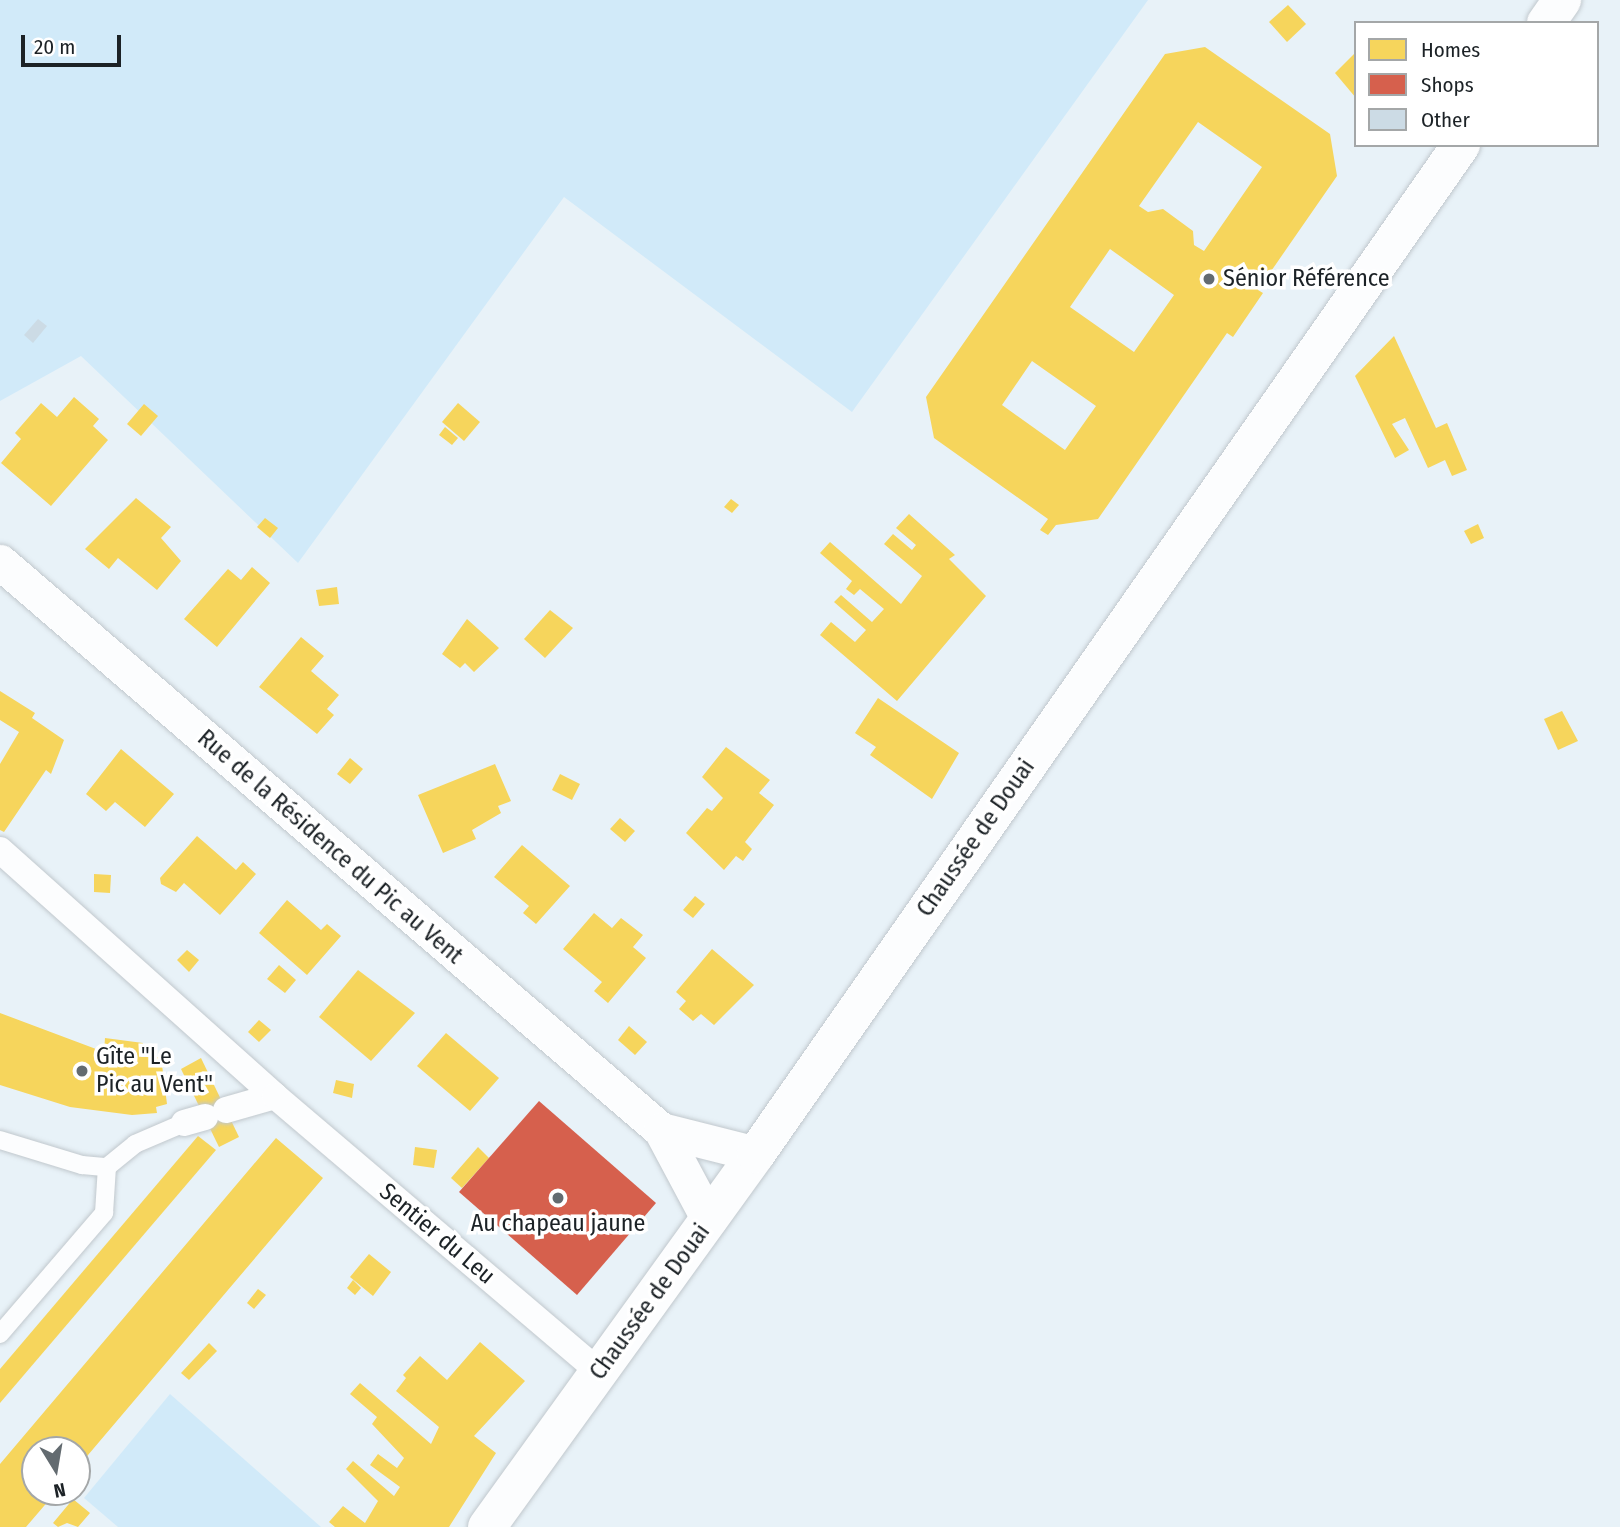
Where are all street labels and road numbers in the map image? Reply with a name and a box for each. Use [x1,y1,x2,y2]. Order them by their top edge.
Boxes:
street label: Rue de la Résidence du Pic au Vent [191,724,469,970]
street label: Chaussée de Douai [911,754,1041,922]
street label: Sentier du Leu [373,1177,501,1291]
street label: Chaussée de Douai [584,1218,716,1386]

